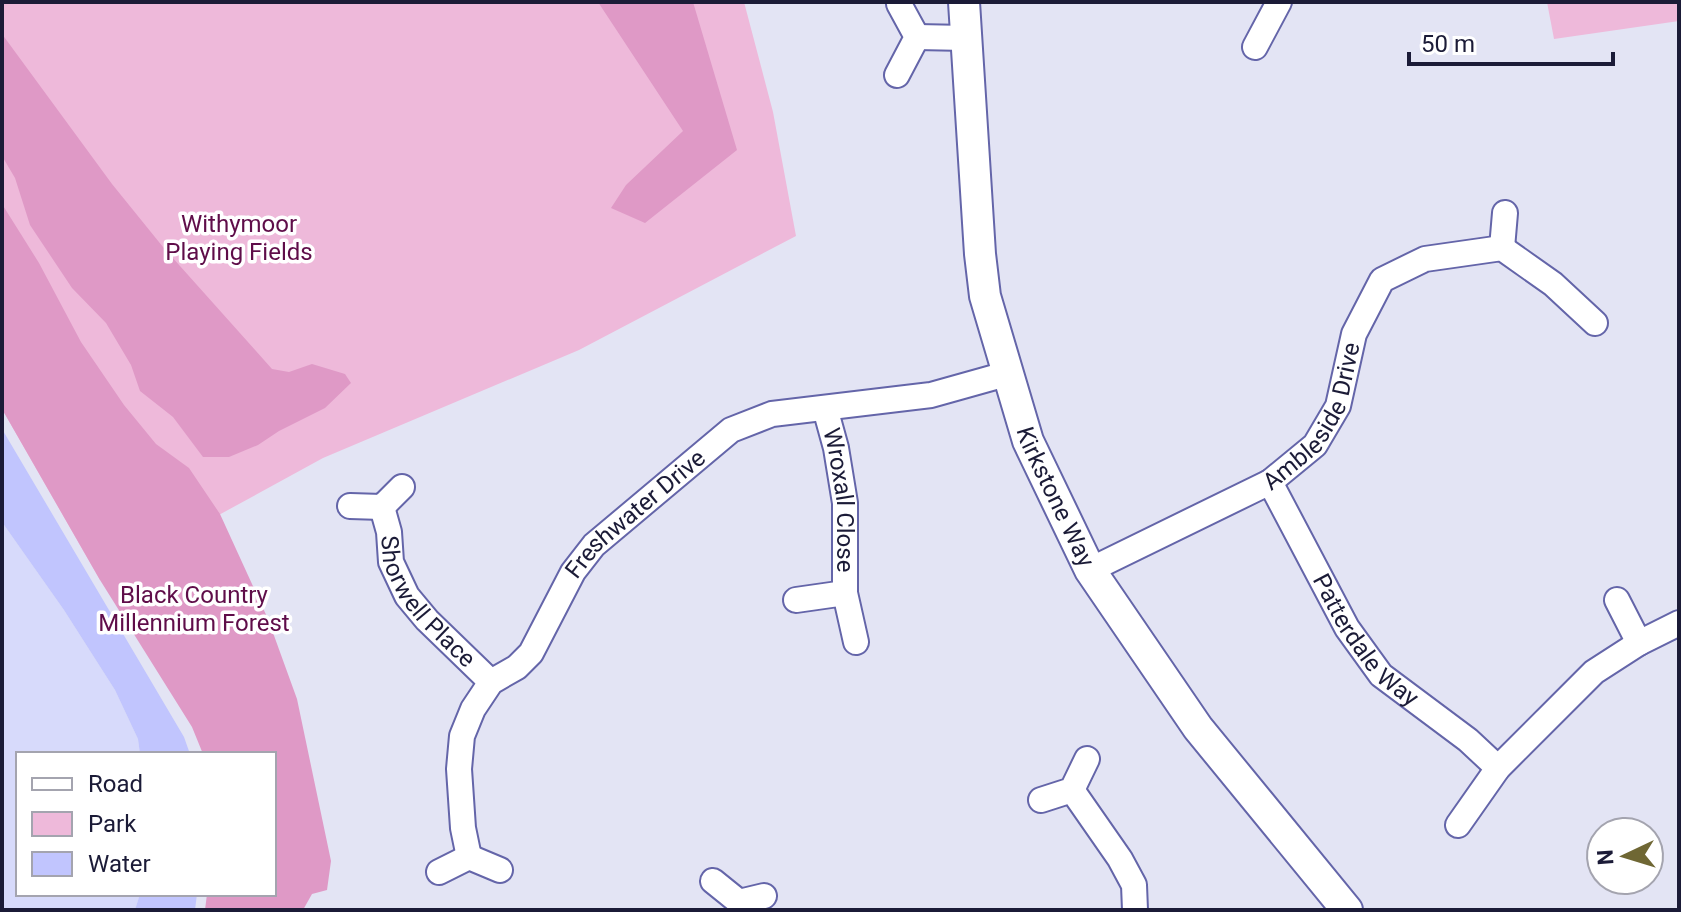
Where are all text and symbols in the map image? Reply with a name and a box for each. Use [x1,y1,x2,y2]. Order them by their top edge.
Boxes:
scale bar [1409,16,1613,66]
text: 50 m [1421,30,1475,58]
park label: Withymoor Playing Fields [165,210,313,266]
street label: Ambleside Drive [1257,340,1366,496]
street label: Kirkstone Way [1011,424,1101,572]
street label: Wroxall Close [817,425,859,572]
street label: Freshwater Drive [559,444,711,584]
street label: Shorwell Place [375,534,481,673]
street label: Patterdale Way [1307,569,1425,713]
park label: Black Country Millennium Forest [98,581,290,637]
legend [16,752,276,896]
text: Road [88,770,143,798]
text: Park [88,810,137,838]
north arrow [1585,816,1665,896]
text: N [1593,849,1619,866]
text: Water [88,850,151,878]

